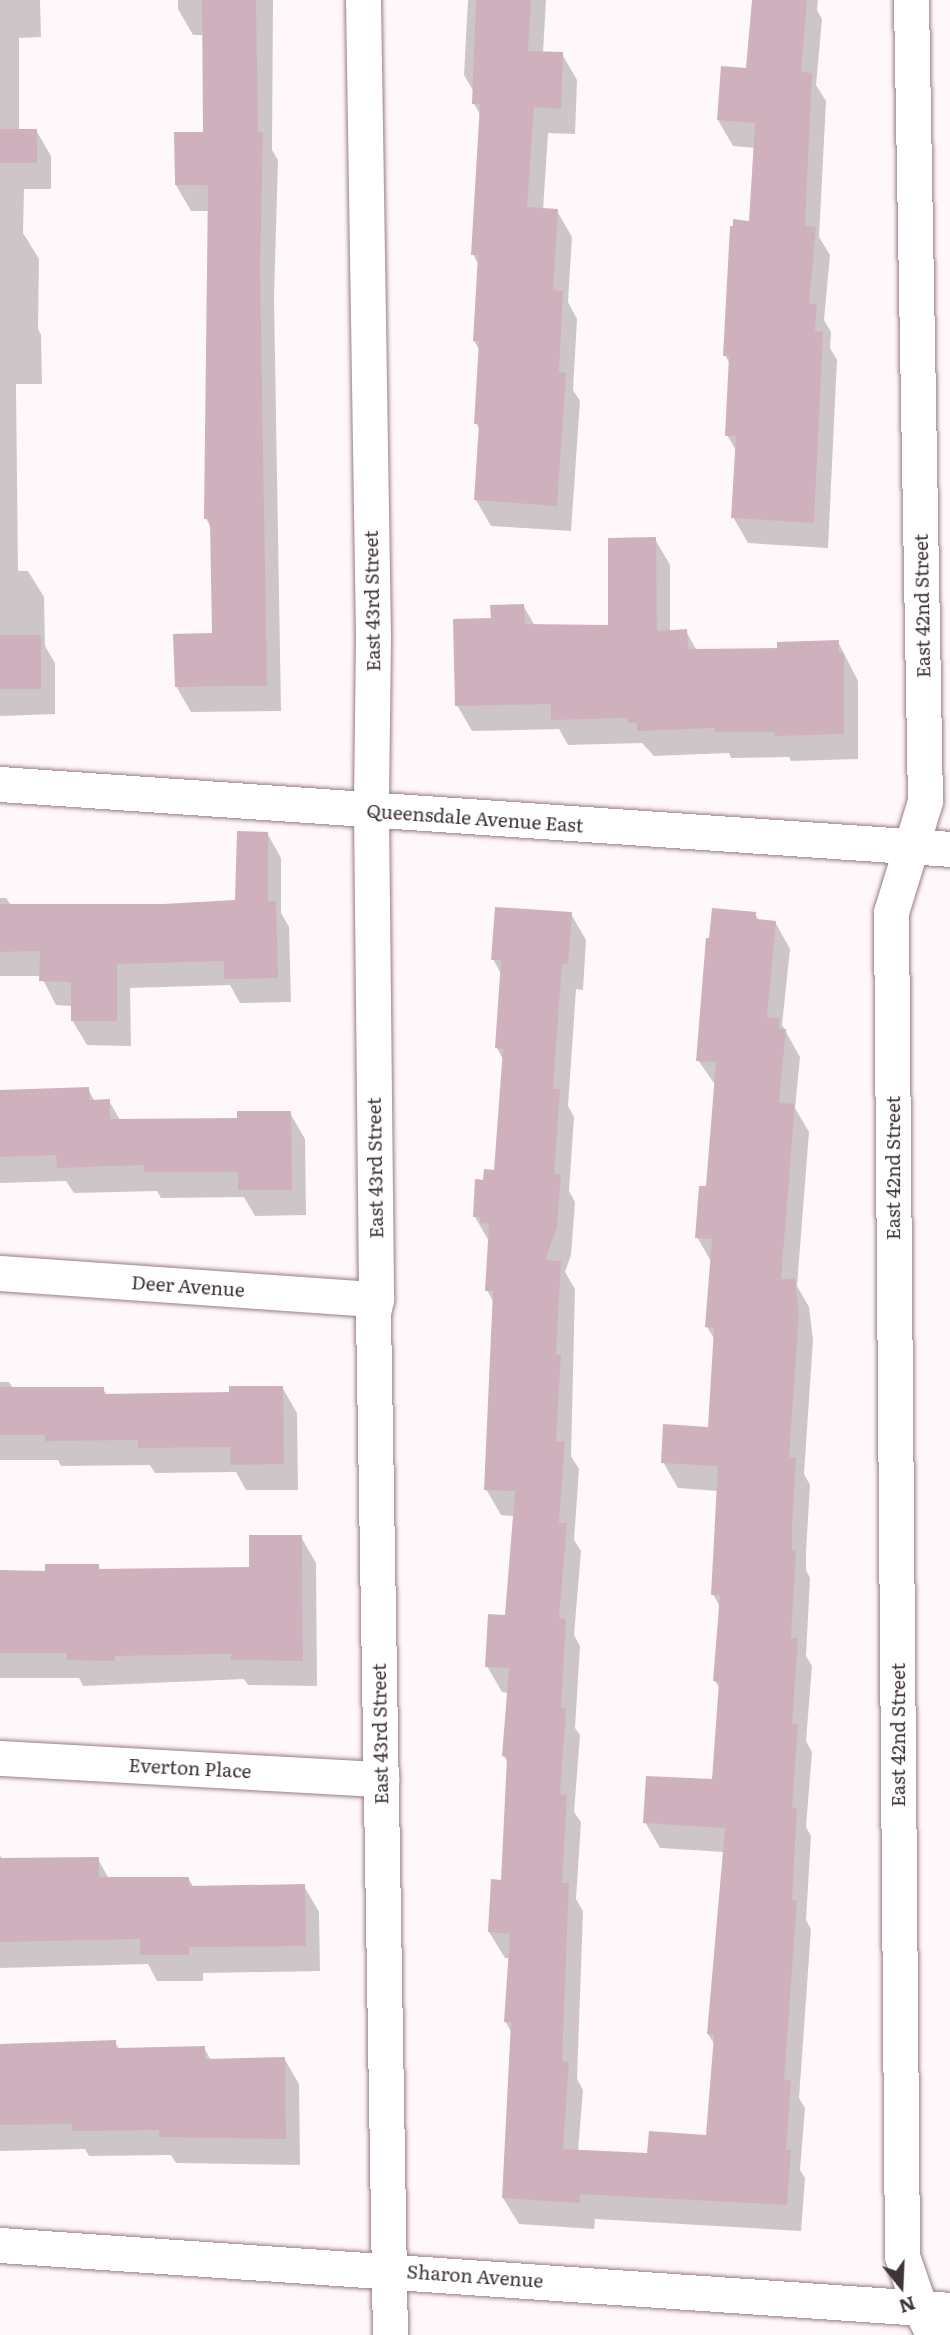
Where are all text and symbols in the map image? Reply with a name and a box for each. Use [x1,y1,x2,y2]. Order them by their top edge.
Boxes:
street label: East 43rd Street [359,530,385,672]
street label: East 42nd Street [909,534,935,678]
street label: Queensdale Avenue East [366,799,584,837]
street label: East 42nd Street [882,1096,904,1240]
street label: East 43rd Street [362,1097,388,1239]
street label: Deer Avenue [131,1271,245,1301]
street label: East 43rd Street [367,1663,393,1805]
street label: East 42nd Street [887,1663,909,1807]
street label: Everton Place [128,1753,252,1783]
north arrow [866,2251,936,2321]
street label: Sharon Avenue [406,2260,544,2292]
text: N [896,2290,919,2322]

